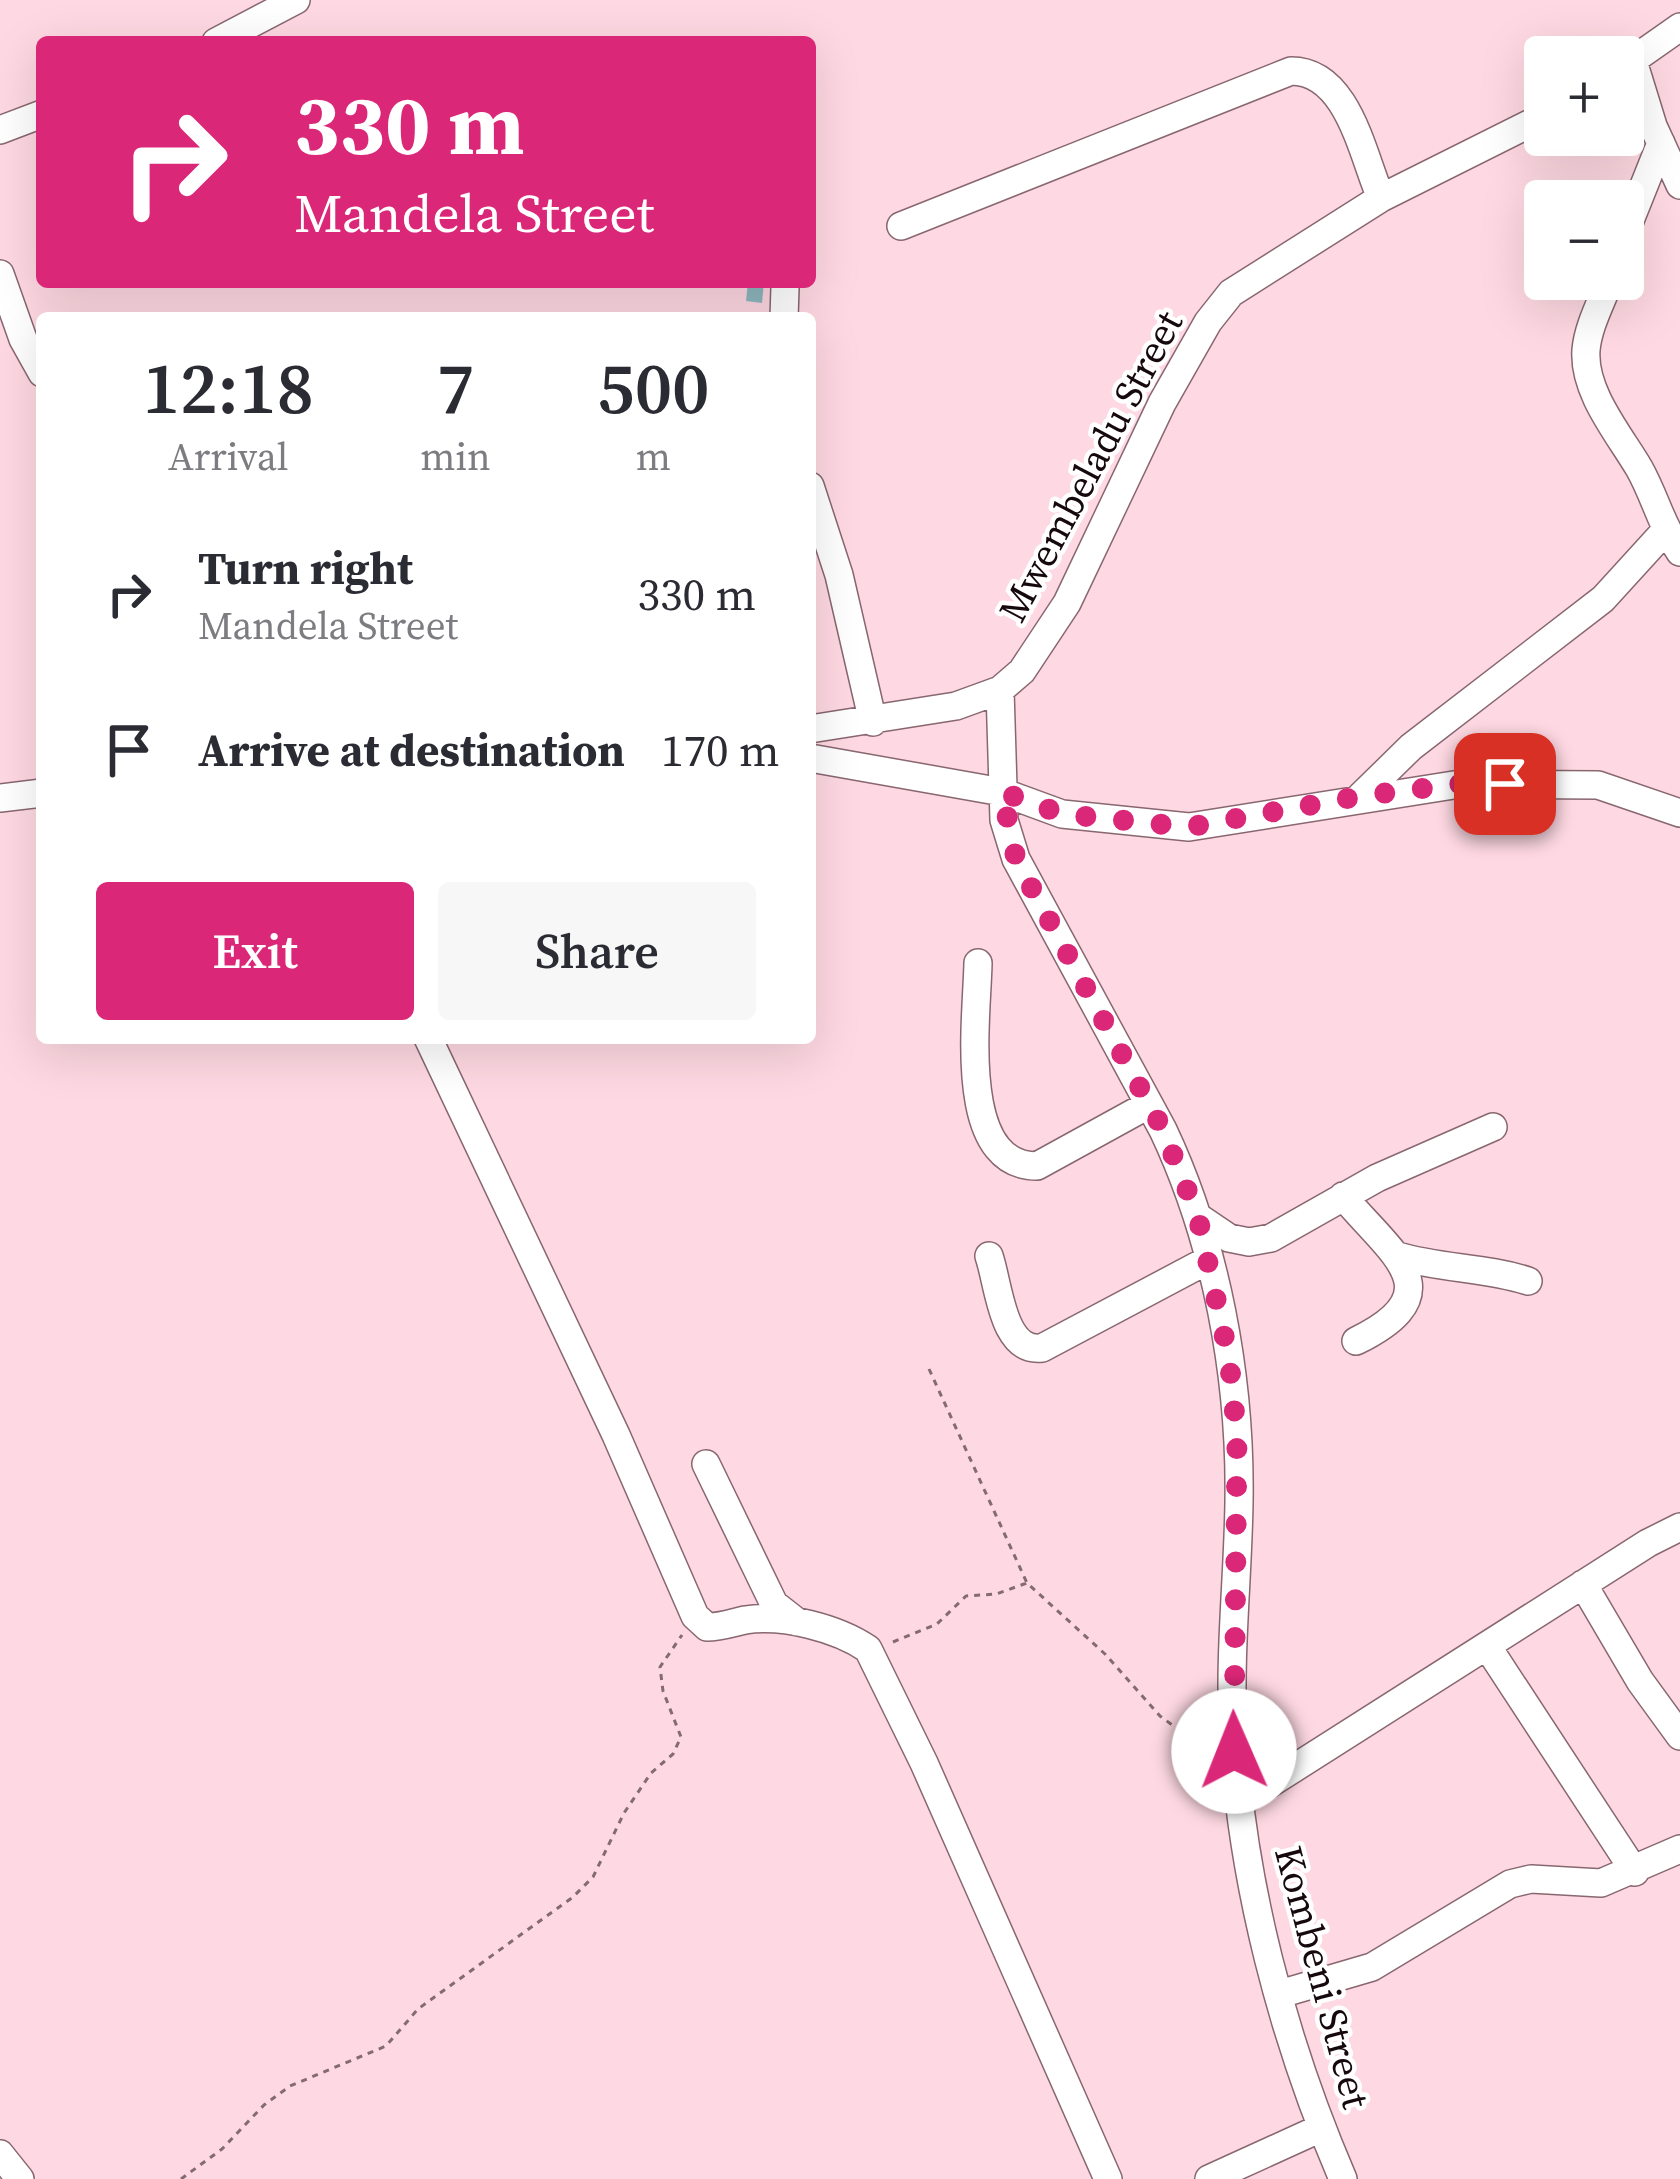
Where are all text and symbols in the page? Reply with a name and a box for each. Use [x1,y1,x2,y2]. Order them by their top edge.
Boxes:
map controls [1524,36,1644,300]
button: + [1524,36,1644,156]
text: 330 m [294,67,525,182]
icon: right [96,84,252,240]
text: Mandela Street [294,176,654,250]
button: − [1524,180,1644,300]
street label: Mwembeladu Street [986,301,1195,631]
text: 12:18 [142,338,314,437]
text: 7 [437,338,474,437]
text: 500 [597,338,710,437]
text: Arrival [168,430,288,483]
text: min [420,430,491,483]
text: m [636,430,671,483]
text: Turn right [198,537,413,599]
icon: right [96,561,162,627]
text: 330 m [637,563,756,625]
text: Mandela Street [198,599,458,652]
icon: arrive [96,717,162,783]
text: Arrive at destination [198,719,625,781]
text: 170 m [661,719,780,781]
pin [1454,733,1556,835]
icon: arrive [1472,751,1538,817]
button: Exit [96,882,414,1020]
button: Share [438,882,756,1020]
position arrow [1171,1688,1297,1814]
street label: Kombeni Street [1262,1840,1383,2114]

